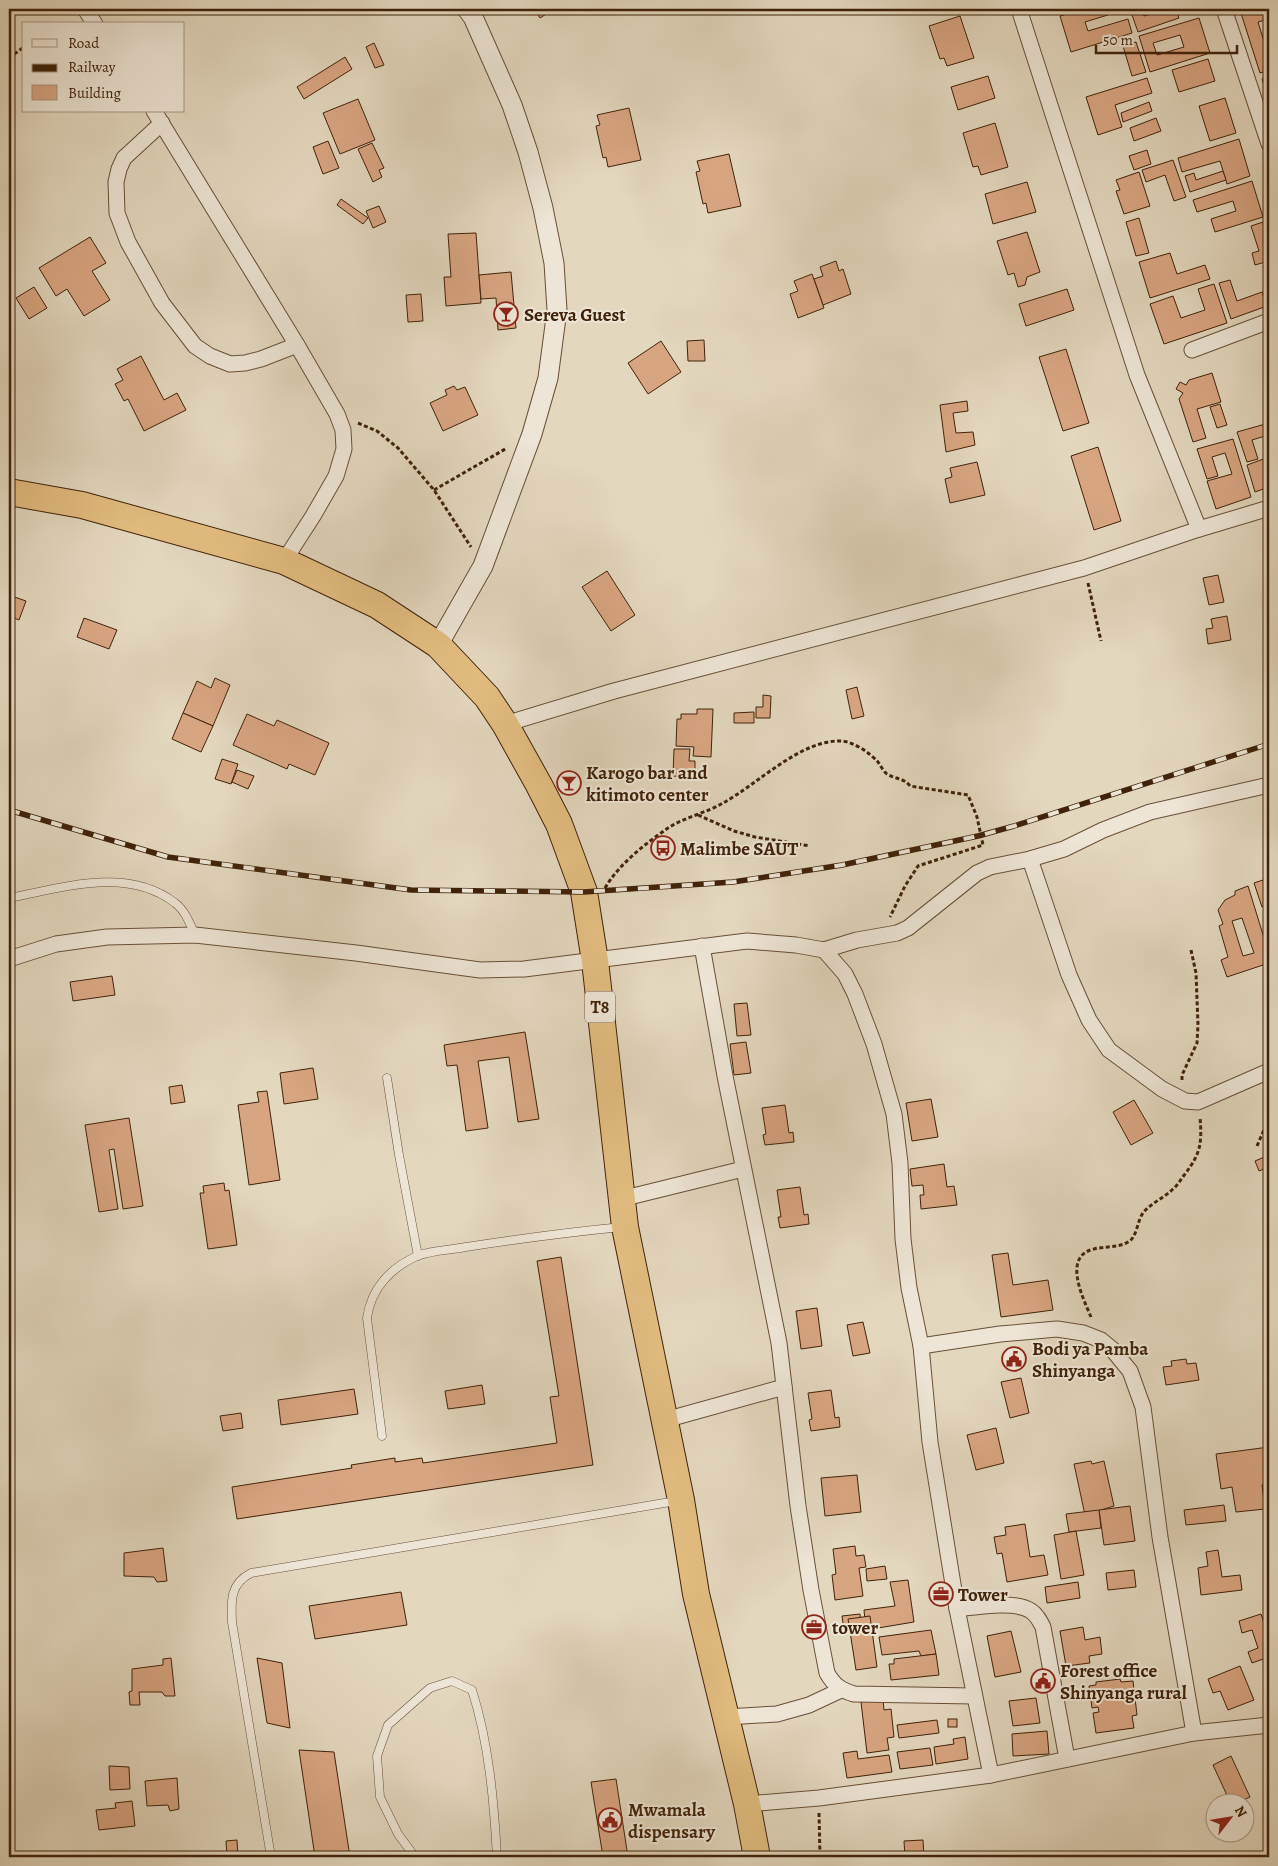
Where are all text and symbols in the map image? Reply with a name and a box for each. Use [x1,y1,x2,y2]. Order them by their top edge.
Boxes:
legend [22,22,185,112]
scale bar [1096,22,1237,54]
text: 50 m [1103,30,1133,50]
text: Road [68,33,100,53]
text: Railway [68,57,116,77]
text: Building [68,83,121,103]
bar icon: Sereva Guest [493,301,519,327]
place label: Sereva Guest [524,302,626,328]
place label: Karogo bar and kitimoto center [586,760,709,808]
bar icon: Karogo bar and kitimoto center [556,770,582,796]
bus stop icon: Malimbe SAUT [650,835,676,861]
place label: Malimbe SAUT [680,836,799,862]
road number: T8 [585,992,615,1022]
place label: Bodi ya Pamba Shinyanga [1032,1336,1149,1384]
public building icon: Bodi ya Pamba Shinyanga [1001,1346,1027,1372]
office icon: Tower [928,1581,954,1607]
place label: Tower [958,1582,1008,1608]
office icon: tower [801,1614,827,1640]
place label: tower [832,1615,878,1641]
place label: Forest office Shinyanga rural [1060,1658,1187,1706]
public building icon: Forest office Shinyanga rural [1030,1668,1056,1694]
north arrow [1206,1794,1256,1844]
place label: Mwamala dispensary [628,1797,716,1845]
text: N [1230,1802,1251,1821]
public building icon: Mwamala dispensary [597,1807,623,1833]

